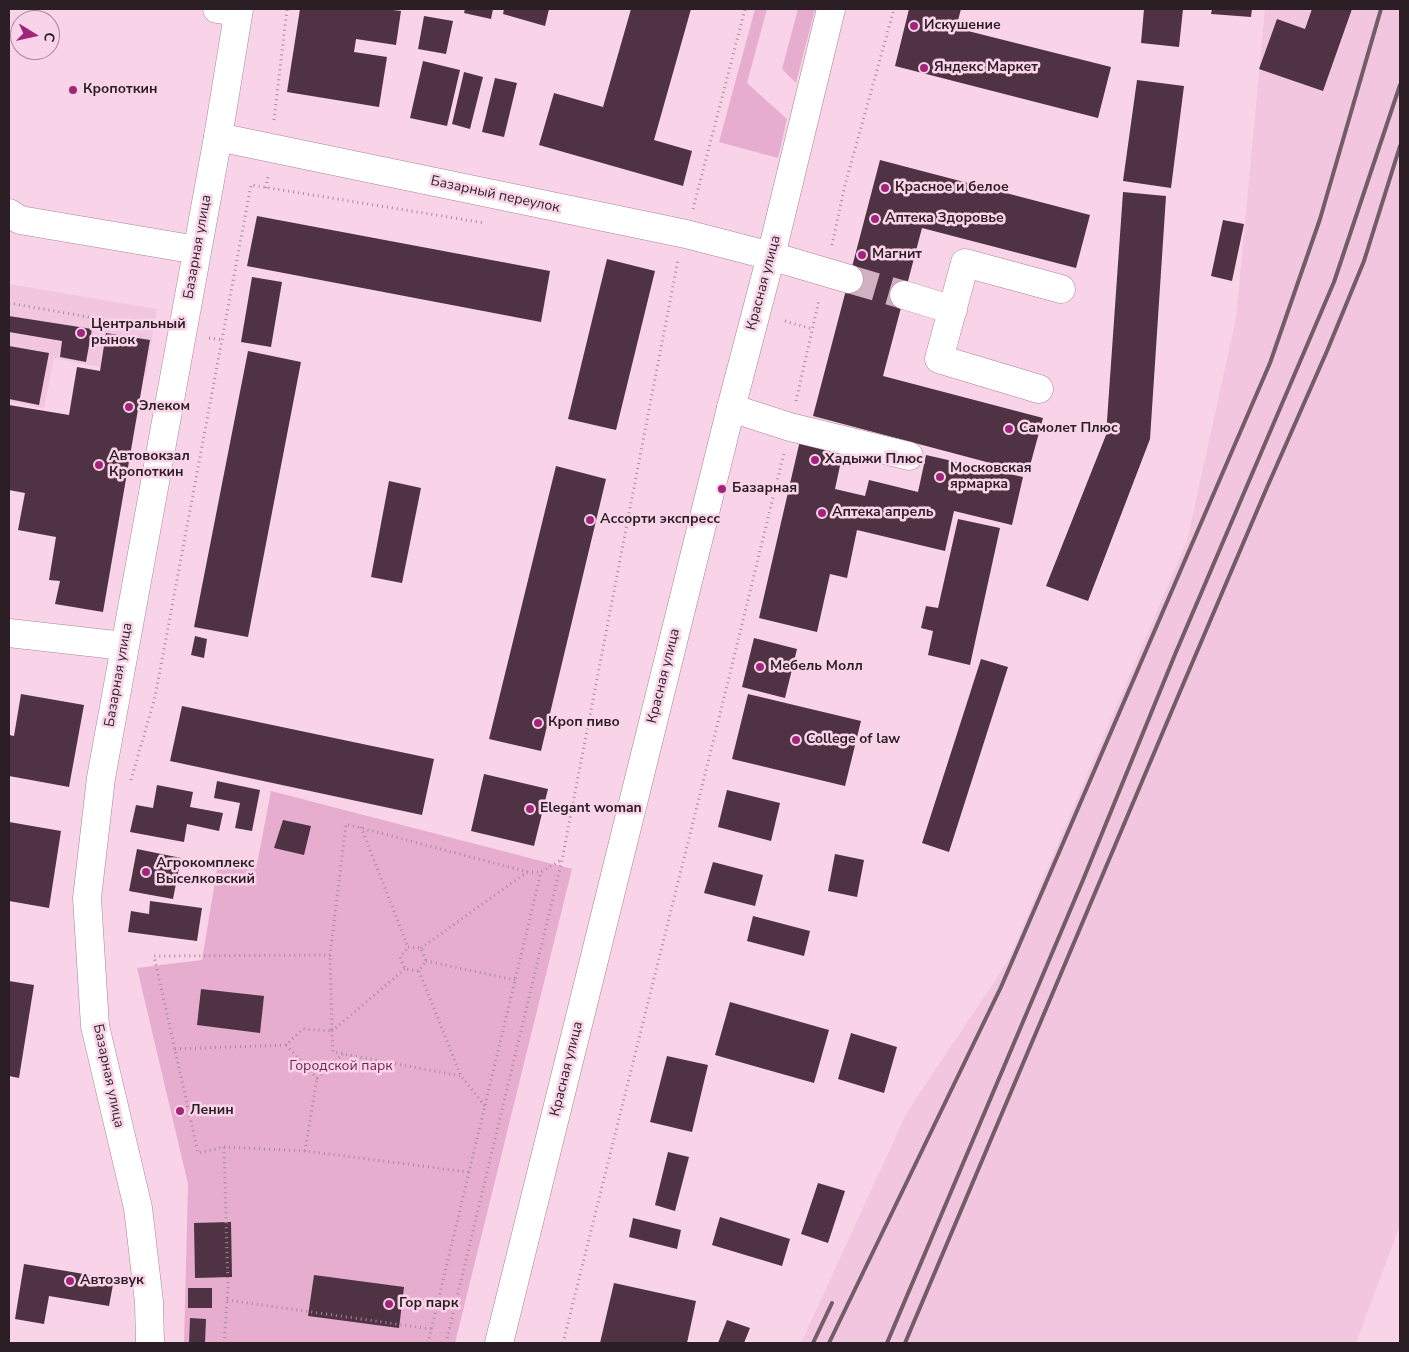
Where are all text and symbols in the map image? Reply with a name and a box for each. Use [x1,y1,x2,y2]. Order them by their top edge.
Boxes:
north arrow [10,10,60,60]
place label: Искушение [924,18,1001,34]
marker: Искушение [908,20,920,32]
text: С [39,31,59,43]
place label: Яндекс Маркет [934,60,1038,76]
marker: Яндекс Маркет [918,62,930,74]
place label: Кропоткин [83,82,157,98]
marker: Кропоткин [67,84,79,96]
street label: Базарный переулок [429,173,561,217]
place label: Красное и белое [895,180,1009,196]
marker: Красное и белое [879,182,891,194]
street label: Базарная улица [181,194,215,300]
place label: Аптека Здоровье [885,211,1004,227]
marker: Аптека Здоровье [869,213,881,225]
street label: Красная улица [743,234,785,332]
place label: Магнит [872,247,922,263]
marker: Магнит [856,249,868,261]
place label: Центральный рынок [91,317,186,350]
marker: Центральный рынок [75,327,87,339]
place label: Элеком [139,399,190,415]
marker: Элеком [123,401,135,413]
place label: Самолет Плюс [1019,421,1118,437]
marker: Самолет Плюс [1003,423,1015,435]
place label: Автовокзал Кропоткин [109,449,190,482]
place label: Хадыжи Плюс [825,452,923,468]
marker: Хадыжи Плюс [809,454,821,466]
marker: Автовокзал Кропоткин [93,459,105,471]
place label: Московская ярмарка [950,461,1032,494]
marker: Московская ярмарка [934,471,946,483]
place label: Базарная [732,481,797,497]
marker: Базарная [716,483,728,495]
place label: Аптека апрель [832,505,933,521]
marker: Аптека апрель [816,507,828,519]
place label: Ассорти экспресс [600,512,720,528]
marker: Ассорти экспресс [584,514,596,526]
street label: Базарная улица [102,622,136,728]
street label: Красная улица [644,627,684,725]
place label: Мебель Молл [770,659,863,675]
marker: Мебель Молл [754,661,766,673]
place label: Кроп пиво [548,715,620,731]
marker: Кроп пиво [532,717,544,729]
place label: College of law [806,732,900,748]
marker: College of law [790,734,802,746]
place label: Elegant woman [540,801,642,817]
marker: Elegant woman [524,803,536,815]
place label: Агрокомплекс Выселковский [156,856,255,889]
marker: Агрокомплекс Выселковский [140,866,152,878]
street label: Красная улица [547,1020,587,1118]
street label: Базарная улица [89,1023,127,1129]
park label: Городской парк [289,1059,393,1075]
place label: Ленин [190,1103,234,1119]
marker: Ленин [174,1105,186,1117]
place label: Автозвук [80,1273,144,1289]
marker: Автозвук [64,1275,76,1287]
place label: Гор парк [399,1296,459,1312]
marker: Гор парк [383,1298,395,1310]

